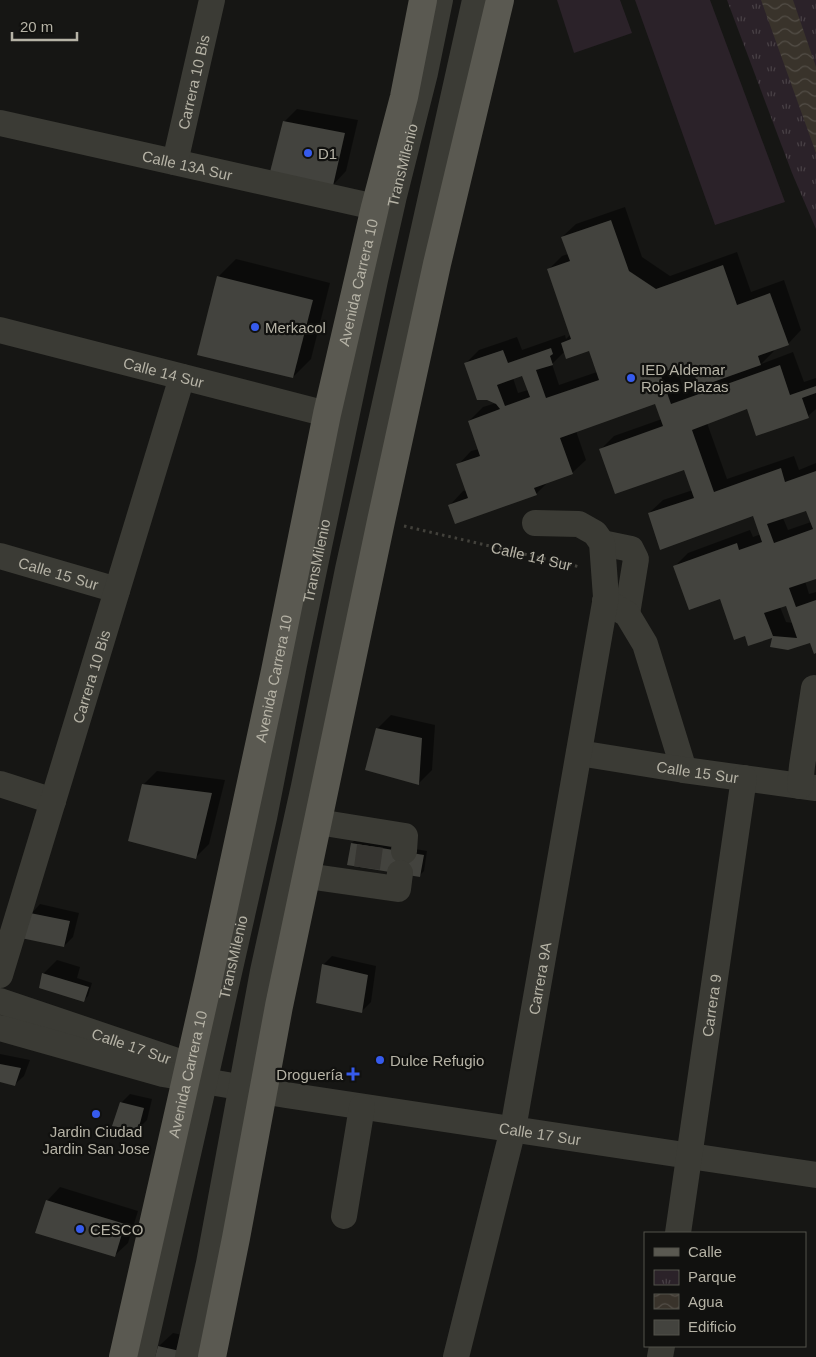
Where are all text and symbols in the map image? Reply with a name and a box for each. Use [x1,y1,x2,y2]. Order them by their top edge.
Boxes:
scale bar [12,10,78,42]
text: 20 m [20,18,53,35]
street label: Carrera 10 Bis [174,33,212,131]
street label: TransMilenio [383,122,420,208]
place label: D1 [318,145,337,162]
street label: Calle 13A Sur [141,147,234,183]
marker: D1 [302,147,314,159]
street label: Avenida Carrera 10 [335,217,380,348]
place label: Merkacol [265,319,326,336]
marker: Merkacol [249,321,261,333]
street label: Calle 14 Sur [122,354,206,391]
place label: IED Aldemar Rojas Plazas [641,361,729,395]
marker: IED Aldemar Rojas Plazas [625,372,637,384]
street label: TransMilenio [299,517,333,604]
street label: Calle 14 Sur [489,538,574,573]
street label: Calle 15 Sur [17,553,101,593]
street label: Avenida Carrera 10 [251,613,295,744]
street label: Carrera 10 Bis [69,628,113,725]
street label: Calle 15 Sur [655,757,740,786]
street label: TransMilenio [215,914,250,1001]
street label: Carrera 9A [525,941,554,1016]
street label: Carrera 9 [698,973,724,1038]
street label: Avenida Carrera 10 [164,1009,210,1139]
street label: Calle 17 Sur [90,1024,174,1067]
place label: Dulce Refugio [390,1052,484,1069]
marker: Dulce Refugio [374,1054,386,1066]
place label: Droguería [276,1066,344,1083]
marker: Droguería [347,1068,359,1080]
marker: Jardin Ciudad Jardin San Jose [90,1108,102,1120]
street label: Calle 17 Sur [498,1119,582,1148]
place label: Jardin Ciudad Jardin San Jose [42,1123,150,1157]
place label: CESCO [90,1221,143,1238]
marker: CESCO [74,1223,86,1235]
legend [644,1232,806,1347]
text: Calle [688,1243,722,1260]
text: Parque [688,1268,736,1285]
text: Agua [688,1293,724,1310]
text: Edificio [688,1318,736,1335]

